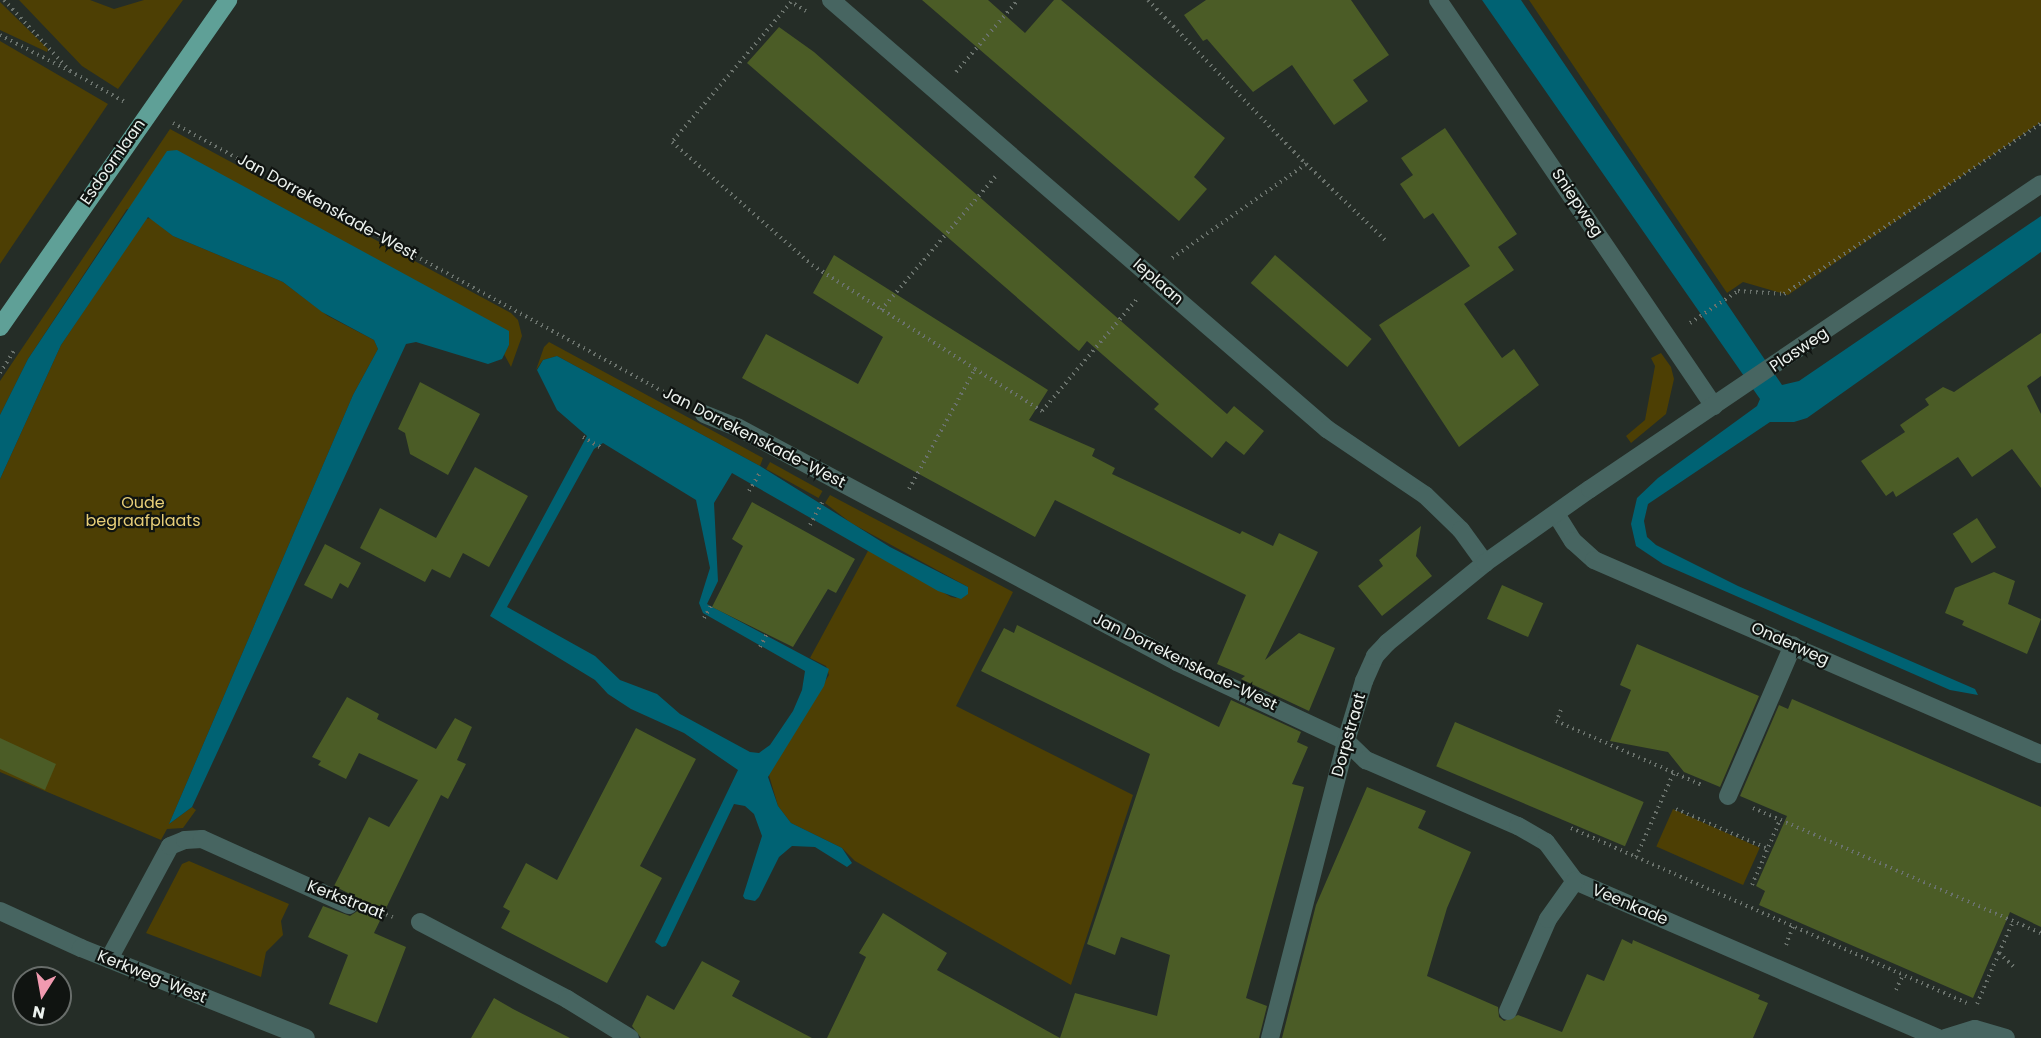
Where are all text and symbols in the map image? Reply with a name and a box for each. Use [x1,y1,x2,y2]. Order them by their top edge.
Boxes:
street label: Esdoornlaan [76,116,150,208]
street label: Jan Dorrekenskade-West [234,150,420,264]
street label: Sniepweg [1547,165,1607,241]
street label: Ieplaan [1129,255,1187,309]
street label: Plasweg [1766,324,1832,376]
street label: Jan Dorrekenskade-West [660,384,848,492]
park label: Oude begraafplaats [86,493,200,531]
street label: Jan Dorrekenskade-West [1090,609,1280,715]
street label: Onderweg [1748,618,1832,670]
street label: Dorpstraat [1328,691,1370,779]
street label: Kerkstraat [305,876,387,924]
street label: Veenkade [1589,880,1671,930]
street label: Kerkweg-West [95,946,209,1008]
north arrow [12,966,72,1026]
text: N [31,1000,47,1025]

